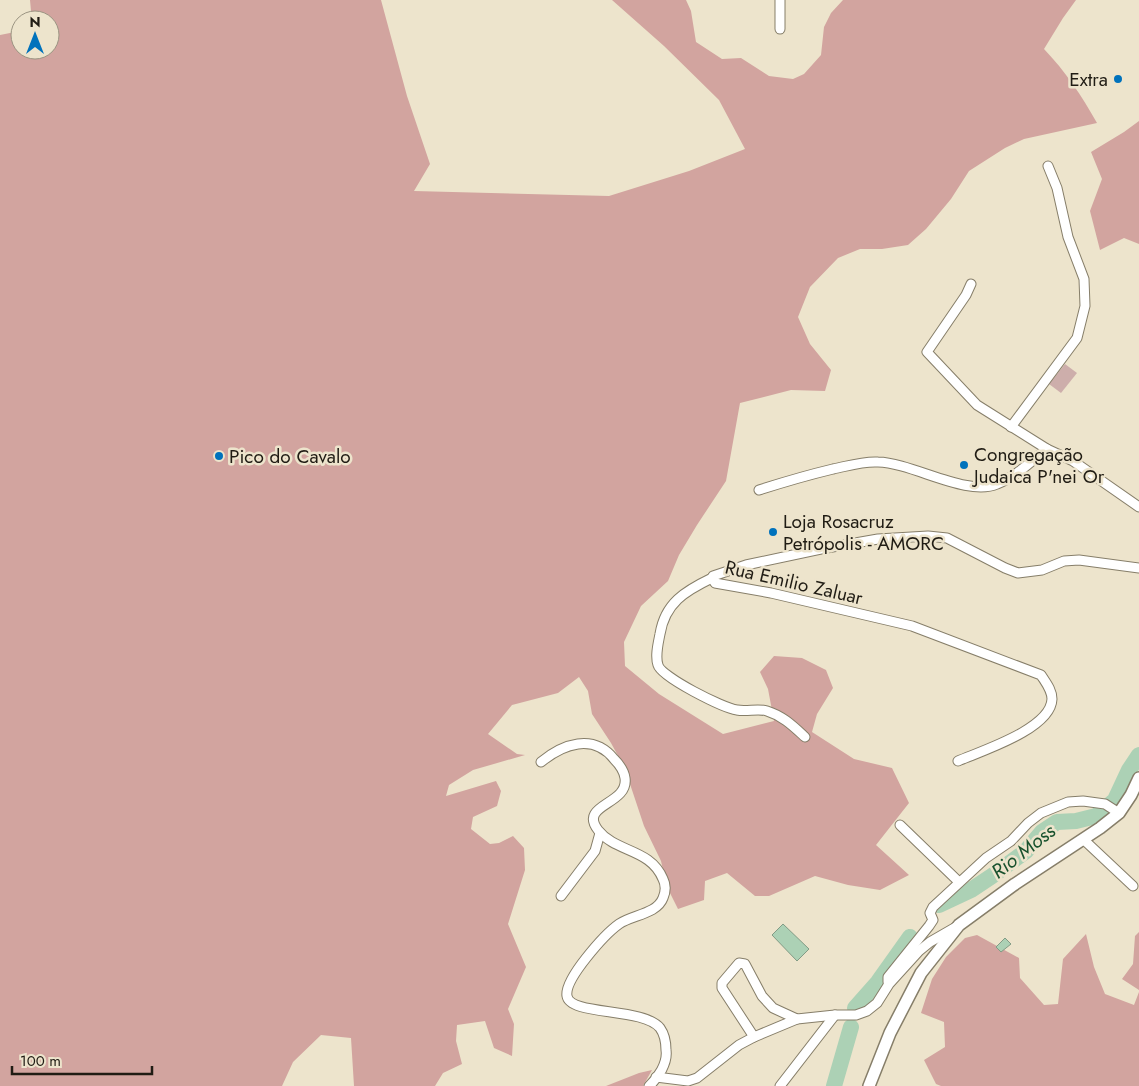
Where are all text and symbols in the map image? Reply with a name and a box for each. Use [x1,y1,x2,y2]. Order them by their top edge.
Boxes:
north arrow [10,10,60,60]
text: N [29,12,41,32]
place label: Extra [1069,66,1108,93]
marker: Extra [1112,73,1124,85]
place label: Congregação Judaica P'nei Or [971,441,1105,490]
place label: Pico do Cavalo [229,443,351,470]
marker: Pico do Cavalo [213,450,225,462]
marker: Congregação Judaica P'nei Or [958,459,970,471]
place label: Loja Rosacruz Petrópolis - AMORC [783,508,944,557]
marker: Loja Rosacruz Petrópolis - AMORC [767,526,779,538]
street label: Rua Emilio Zaluar [722,554,866,612]
water label: Rio Moss [985,817,1062,886]
scale bar [12,1044,152,1076]
text: 100 m [20,1050,61,1072]

